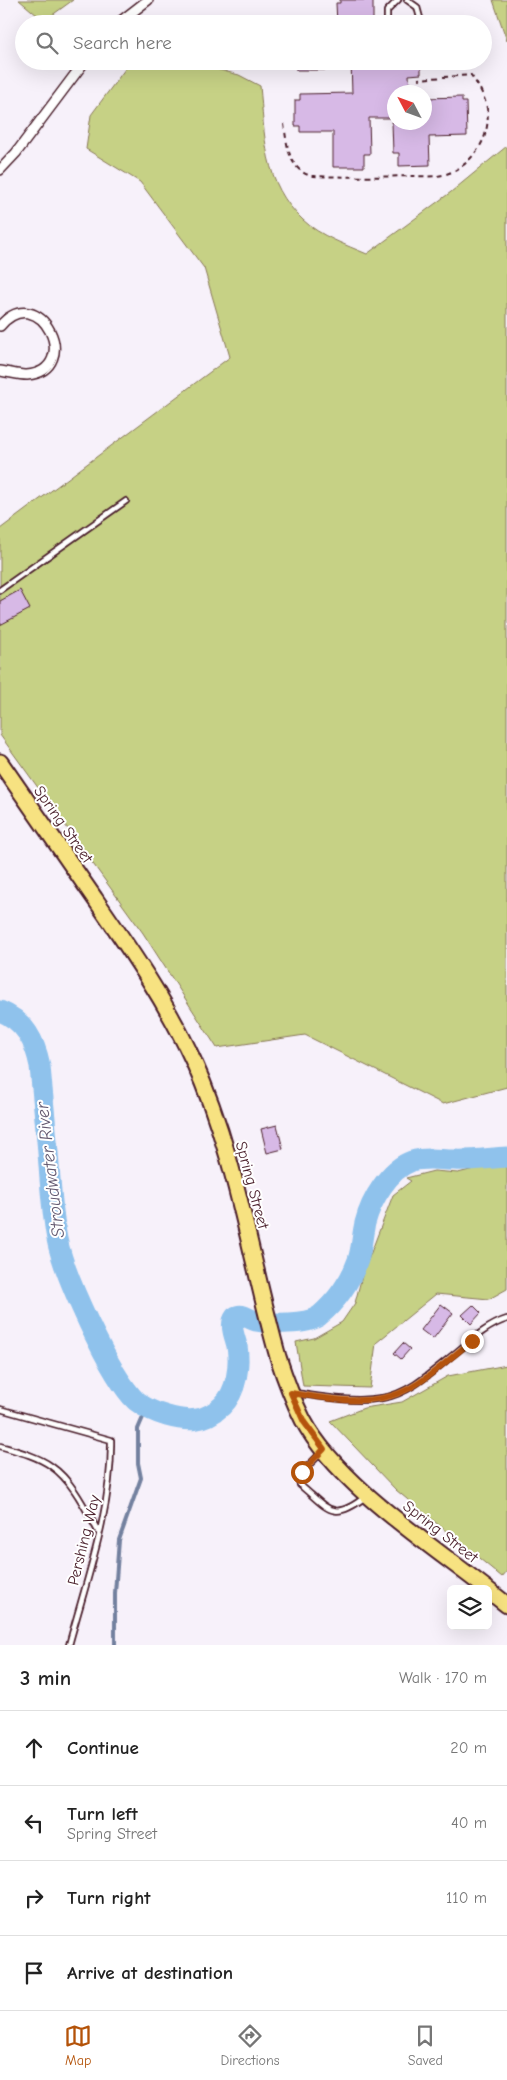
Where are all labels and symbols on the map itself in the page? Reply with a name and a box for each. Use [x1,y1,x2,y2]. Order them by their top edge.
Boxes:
north arrow [387,85,432,130]
street label: Spring Street [30,783,97,867]
water label: Stroudwater River [32,1100,69,1239]
street label: Spring Street [232,1139,272,1231]
route end [461,1330,484,1353]
route start [291,1461,314,1484]
street label: Pershing Way [64,1492,104,1587]
street label: Spring Street [399,1497,482,1567]

